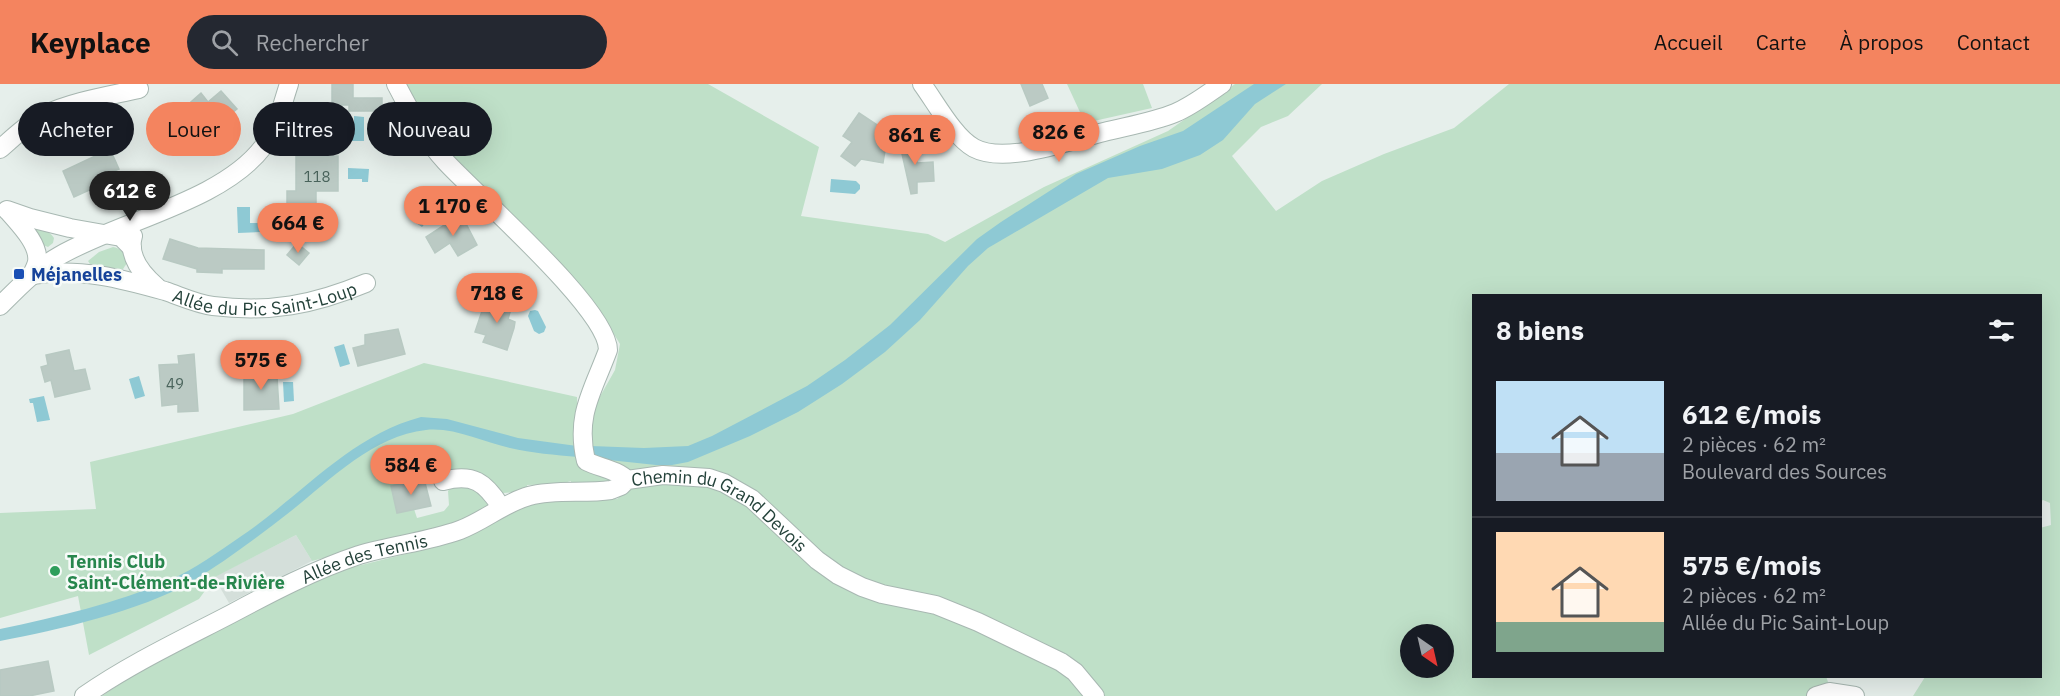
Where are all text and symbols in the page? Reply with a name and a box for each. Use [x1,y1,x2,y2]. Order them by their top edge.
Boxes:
search box [187,15,607,69]
text: Keyplace [30,24,151,61]
icon: search [208,26,241,59]
text: Rechercher [256,28,369,57]
text: Accueil [1654,28,1723,56]
text: Carte [1756,28,1807,56]
text: À propos [1840,28,1924,56]
text: Contact [1957,28,2030,56]
chip: Acheter [18,102,134,156]
chip: Louer [146,102,241,156]
chip: Filtres [253,102,355,156]
chip: Nouveau [367,102,492,156]
pin: 826 € [1017,112,1101,163]
pin: 861 € [873,115,957,166]
text: 826 € [1032,118,1086,145]
text: 861 € [888,121,942,148]
house number: 118 [303,167,331,186]
pin: 612 € [88,171,172,222]
text: 612 € [103,177,157,204]
pin: 1 170 € [398,186,508,237]
text: 1 170 € [418,192,488,219]
pin: 664 € [256,203,340,254]
text: 664 € [271,209,325,236]
place label: Méjanelles [31,263,122,286]
marker: Méjanelles [12,267,26,281]
pin: 718 € [455,273,539,324]
street label: Allée du Pic Saint-Loup [170,276,360,320]
text: 718 € [470,279,524,306]
text: 8 biens [1496,313,1584,347]
icon: filters [1985,314,2018,347]
pin: 575 € [219,340,303,391]
text: 575 € [234,346,288,373]
house number: 49 [166,374,184,393]
text: 612 €/mois [1682,397,1821,431]
icon: home [1544,405,1616,477]
text: 2 pièces · 62 m² [1682,431,1826,458]
pin: 584 € [369,445,453,496]
text: 584 € [384,451,438,478]
text: Boulevard des Sources [1682,458,1887,485]
street label: Chemin du Grand Devois [630,463,813,557]
street label: Allée des Tennis [297,528,430,588]
text: 575 €/mois [1682,548,1821,582]
place label: Tennis Club Saint-Clément-de-Rivière [67,550,285,594]
icon: home [1544,556,1616,628]
marker: Tennis Club Saint-Clément-de-Rivière [48,564,62,578]
text: 2 pièces · 62 m² [1682,582,1826,609]
text: Allée du Pic Saint-Loup [1682,609,1889,636]
north arrow [1400,624,1454,678]
map controls [1400,624,1454,678]

